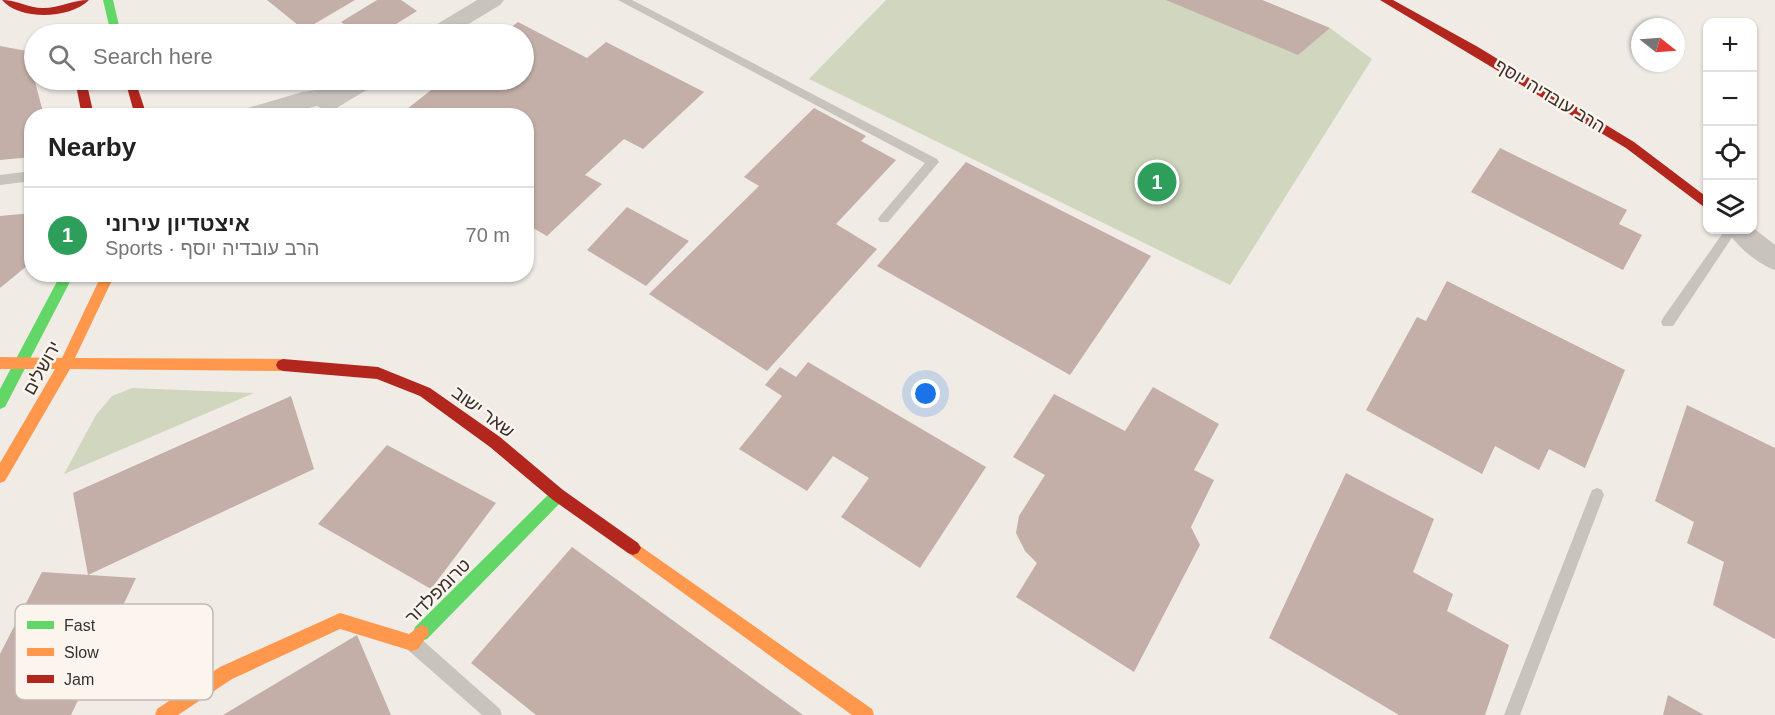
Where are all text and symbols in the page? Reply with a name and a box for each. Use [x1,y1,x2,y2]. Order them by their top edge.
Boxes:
north arrow [1631,18,1685,72]
map controls [1703,18,1757,234]
button: + [1703,18,1757,72]
search box [24,24,534,90]
icon: search [45,41,78,74]
text: Search here [93,44,213,69]
street label: הרב עובדיה יוסף [1491,55,1609,137]
button: − [1703,72,1757,126]
button: locate [1703,126,1757,180]
text: Nearby [48,132,136,162]
pin: 1 [1138,160,1176,204]
button: layers [1703,180,1757,234]
text: איצטדיון עירוני [105,211,250,236]
text: 1 [62,224,73,246]
text: 70 m [466,224,510,246]
text: Sports · הרב עובדיה יוסף [105,237,320,259]
street label: ירושלים [19,338,65,398]
your location [911,379,940,408]
street label: שאר ישוב [448,382,518,442]
street label: טרומפלדור [402,555,474,627]
legend [15,604,213,700]
text: Fast [64,617,96,634]
text: Slow [64,644,99,661]
text: Jam [64,671,94,688]

